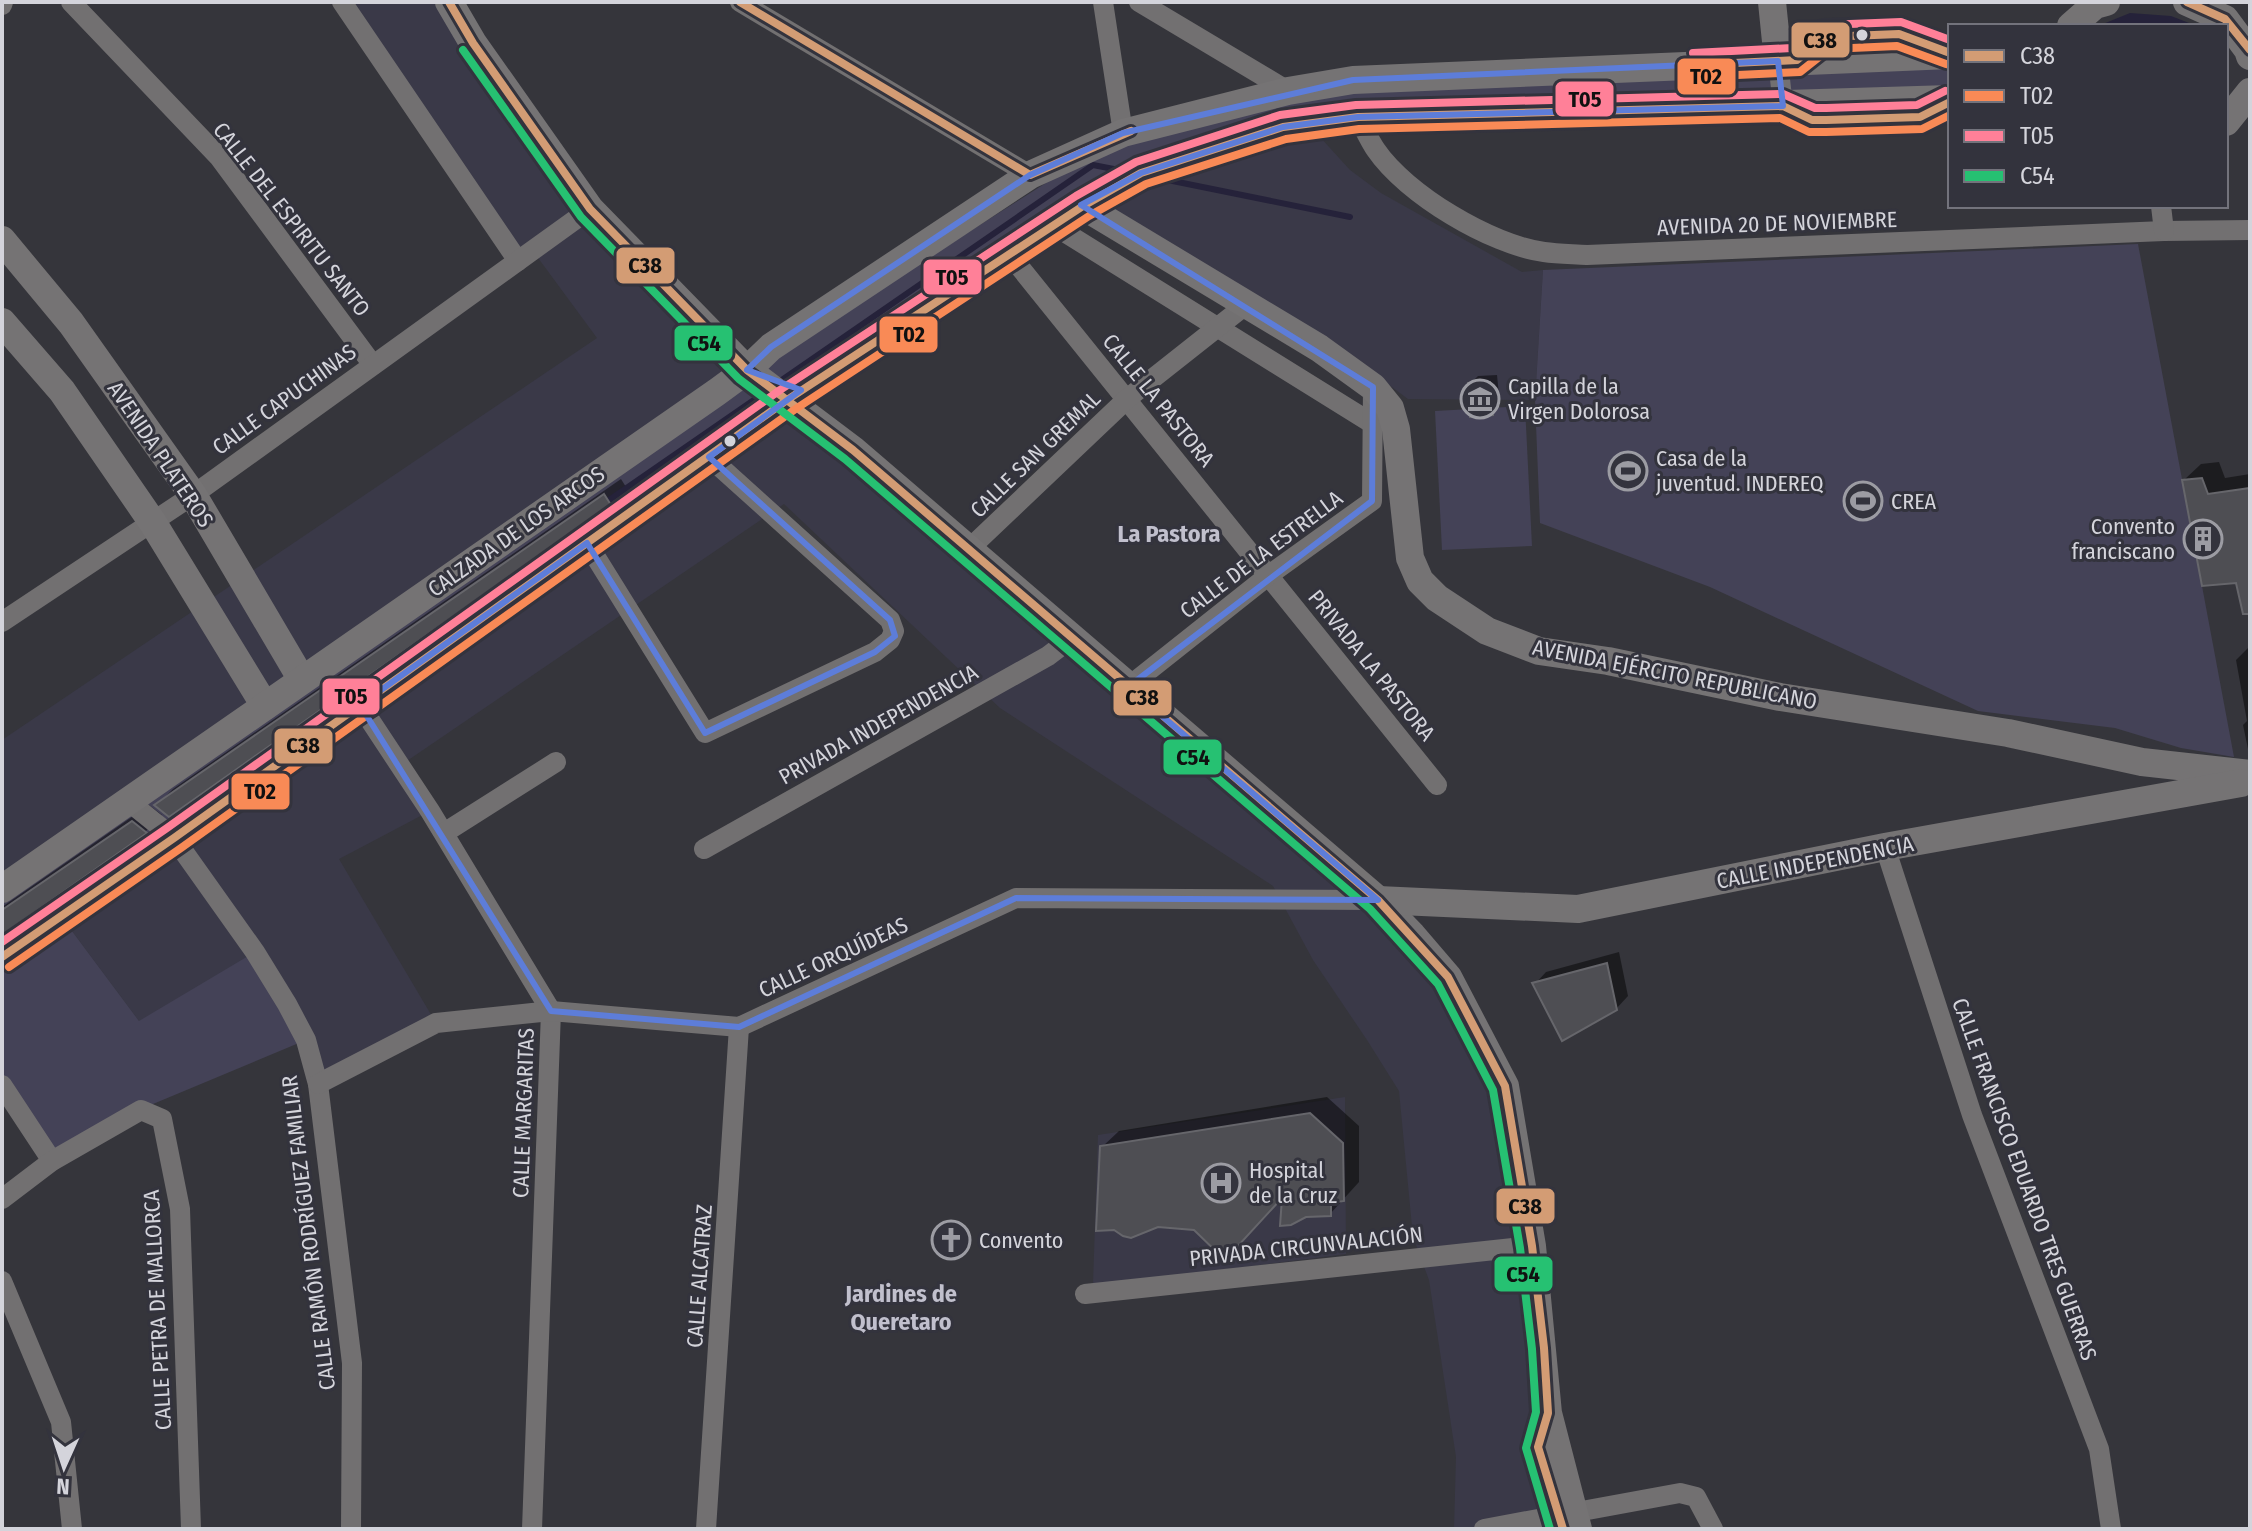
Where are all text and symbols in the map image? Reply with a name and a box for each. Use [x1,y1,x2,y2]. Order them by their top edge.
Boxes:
line badge: C38 [1790,21,1851,59]
legend [1948,24,2228,208]
text: C38 [1803,27,1837,54]
unlabelled marker [1854,27,1870,43]
text: C38 [2020,42,2055,70]
line badge: T02 [1676,57,1737,96]
text: T02 [1690,63,1722,90]
line badge: T05 [1554,80,1615,118]
text: T02 [2020,82,2053,110]
text: T05 [1569,86,1602,113]
street label: CALLE DEL ESPIRITU SANTO [207,117,376,322]
text: T05 [2020,122,2054,150]
text: C54 [2020,162,2055,190]
street label: AVENIDA 20 DE NOVIEMBRE [1657,206,1897,241]
line badge: C38 [615,246,676,285]
text: C38 [628,252,662,279]
line badge: T05 [922,258,983,296]
text: T05 [936,264,969,291]
line badge: T02 [878,315,939,354]
text: T02 [893,321,925,348]
line badge: C54 [673,324,734,362]
street label: CALLE LA PASTORA [1097,328,1221,473]
text: C54 [687,330,721,357]
street label: CALLE CAPUCHINAS [207,338,361,461]
place label: Capilla de la Virgen Dolorosa [1508,373,1650,425]
street label: AVENIDA PLATEROS [102,376,219,532]
museum icon: Capilla de la Virgen Dolorosa [1459,378,1501,420]
street label: CALLE SAN GREMAL [965,385,1106,523]
unlabelled marker [722,433,738,449]
place label: Casa de la juventud. INDEREQ [1655,445,1824,497]
sports icon: Casa de la juventud. INDEREQ [1607,450,1649,492]
street label: CALZADA DE LOS ARCOS [423,460,610,603]
sports icon: CREA [1842,480,1884,522]
street label: CALLE DE LA ESTRELLA [1175,484,1348,624]
place label: CREA [1891,488,1936,515]
place label: Convento franciscano [2071,513,2175,565]
building icon: Convento franciscano [2182,518,2224,560]
district label: La Pastora [1117,520,1221,548]
street label: PRIVADA LA PASTORA [1302,584,1441,747]
street label: AVENIDA EJÉRCITO REPUBLICANO [1530,634,1819,715]
street label: PRIVADA INDEPENDENCIA [774,658,983,790]
line badge: T05 [321,677,381,716]
line badge: C38 [1112,679,1173,717]
text: T05 [335,683,368,710]
text: C38 [1125,684,1159,711]
line badge: C38 [273,727,334,765]
text: C38 [286,732,320,759]
line badge: C54 [1162,738,1223,776]
text: C54 [1176,744,1210,771]
line badge: T02 [230,772,291,811]
text: T02 [244,778,276,805]
street label: CALLE INDEPENDENCIA [1714,830,1916,895]
street label: CALLE ORQUÍDEAS [754,911,912,1004]
street label: CALLE FRANCISCO EDUARDO TRES GUERRAS [1946,994,2103,1364]
street label: CALLE MARGARITAS [507,1027,540,1199]
street label: CALLE RAMÓN RODRÍGUEZ FAMILIAR [276,1074,341,1392]
place label: Hospital de la Cruz [1249,1157,1338,1209]
hospital icon: Hospital de la Cruz [1200,1162,1242,1204]
line badge: C38 [1495,1187,1556,1225]
street label: CALLE PETRA DE MALLORCA [138,1189,177,1431]
text: C38 [1508,1193,1542,1220]
street label: CALLE ALCATRAZ [681,1203,718,1349]
church icon: Convento [930,1219,972,1261]
street label: PRIVADA CIRCUNVALACIÓN [1188,1221,1424,1272]
place label: Convento [979,1227,1063,1254]
line badge: C54 [1493,1255,1554,1293]
text: C54 [1506,1261,1540,1288]
district label: Jardines de Queretaro [844,1280,957,1336]
north arrow [24,1427,104,1507]
text: N [56,1473,70,1500]

